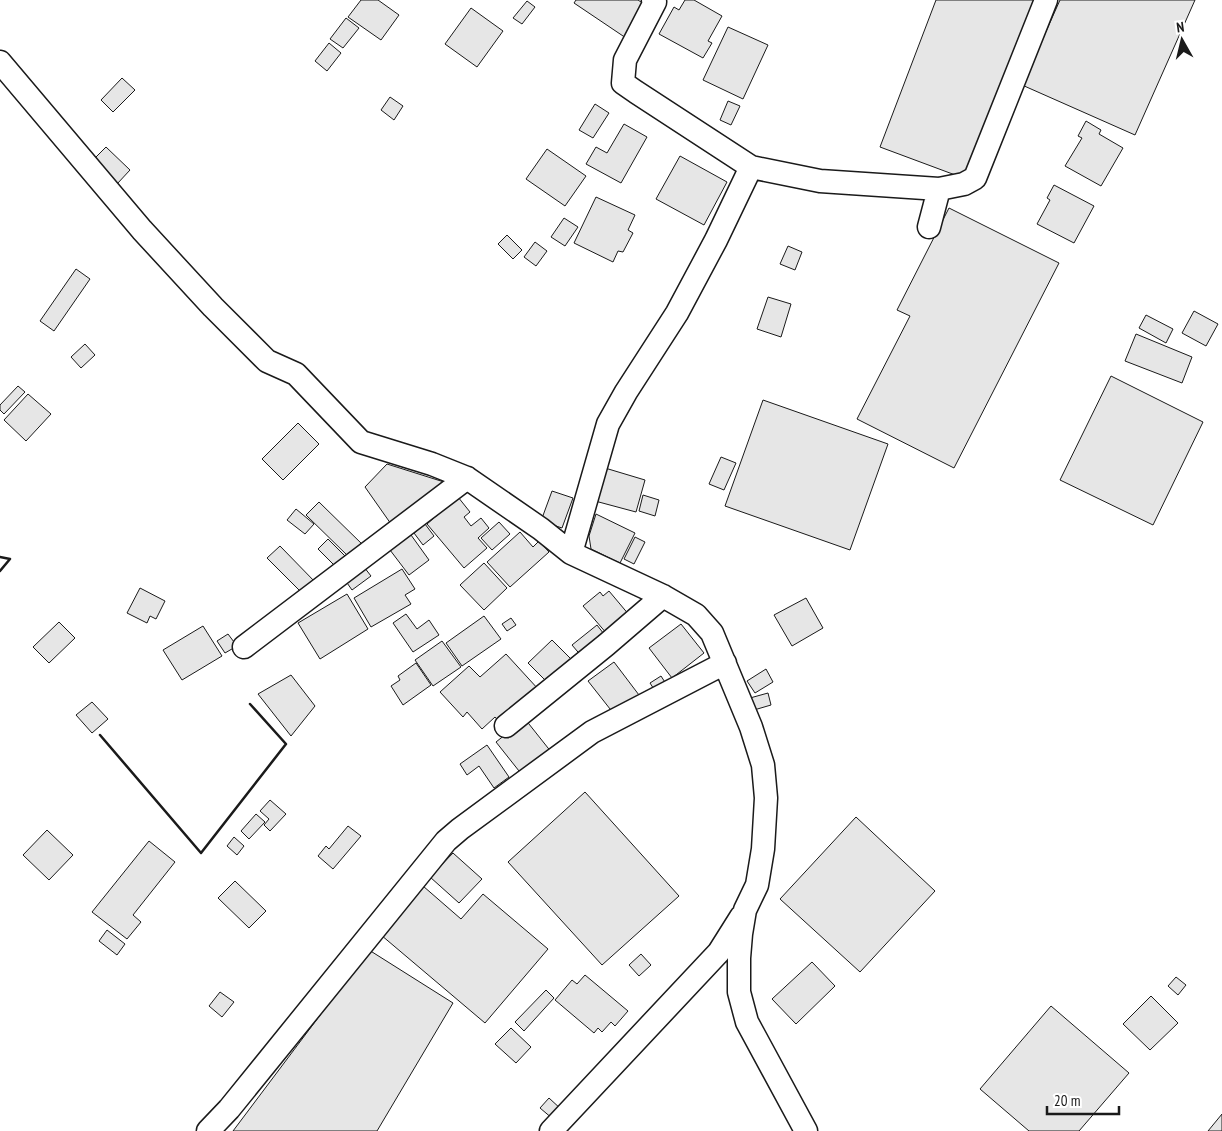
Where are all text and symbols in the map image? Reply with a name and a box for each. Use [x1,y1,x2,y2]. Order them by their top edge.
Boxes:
north arrow [1157,15,1207,65]
text: N [1175,18,1185,37]
scale bar [1047,1084,1120,1116]
text: 20 m [1054,1091,1080,1110]

